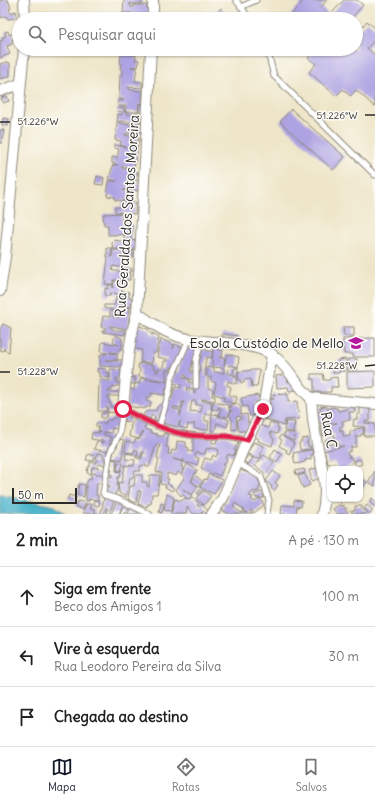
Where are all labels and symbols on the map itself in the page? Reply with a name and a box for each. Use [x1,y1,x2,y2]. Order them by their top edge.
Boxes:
text: 51.226°W [317,109,357,122]
street label: Rua Geralda dos Santos Moreira [111,114,143,318]
text: 51.226°W [18,115,58,128]
place label: Escola Custódio de Mello [189,334,344,352]
school or university icon: Escola Custódio de Mello [347,334,365,352]
text: 51.228°W [317,359,357,372]
text: 51.228°W [18,365,58,378]
route start [114,400,132,418]
route end [254,400,272,418]
street label: Rua C [317,410,341,450]
scale bar [12,486,77,505]

